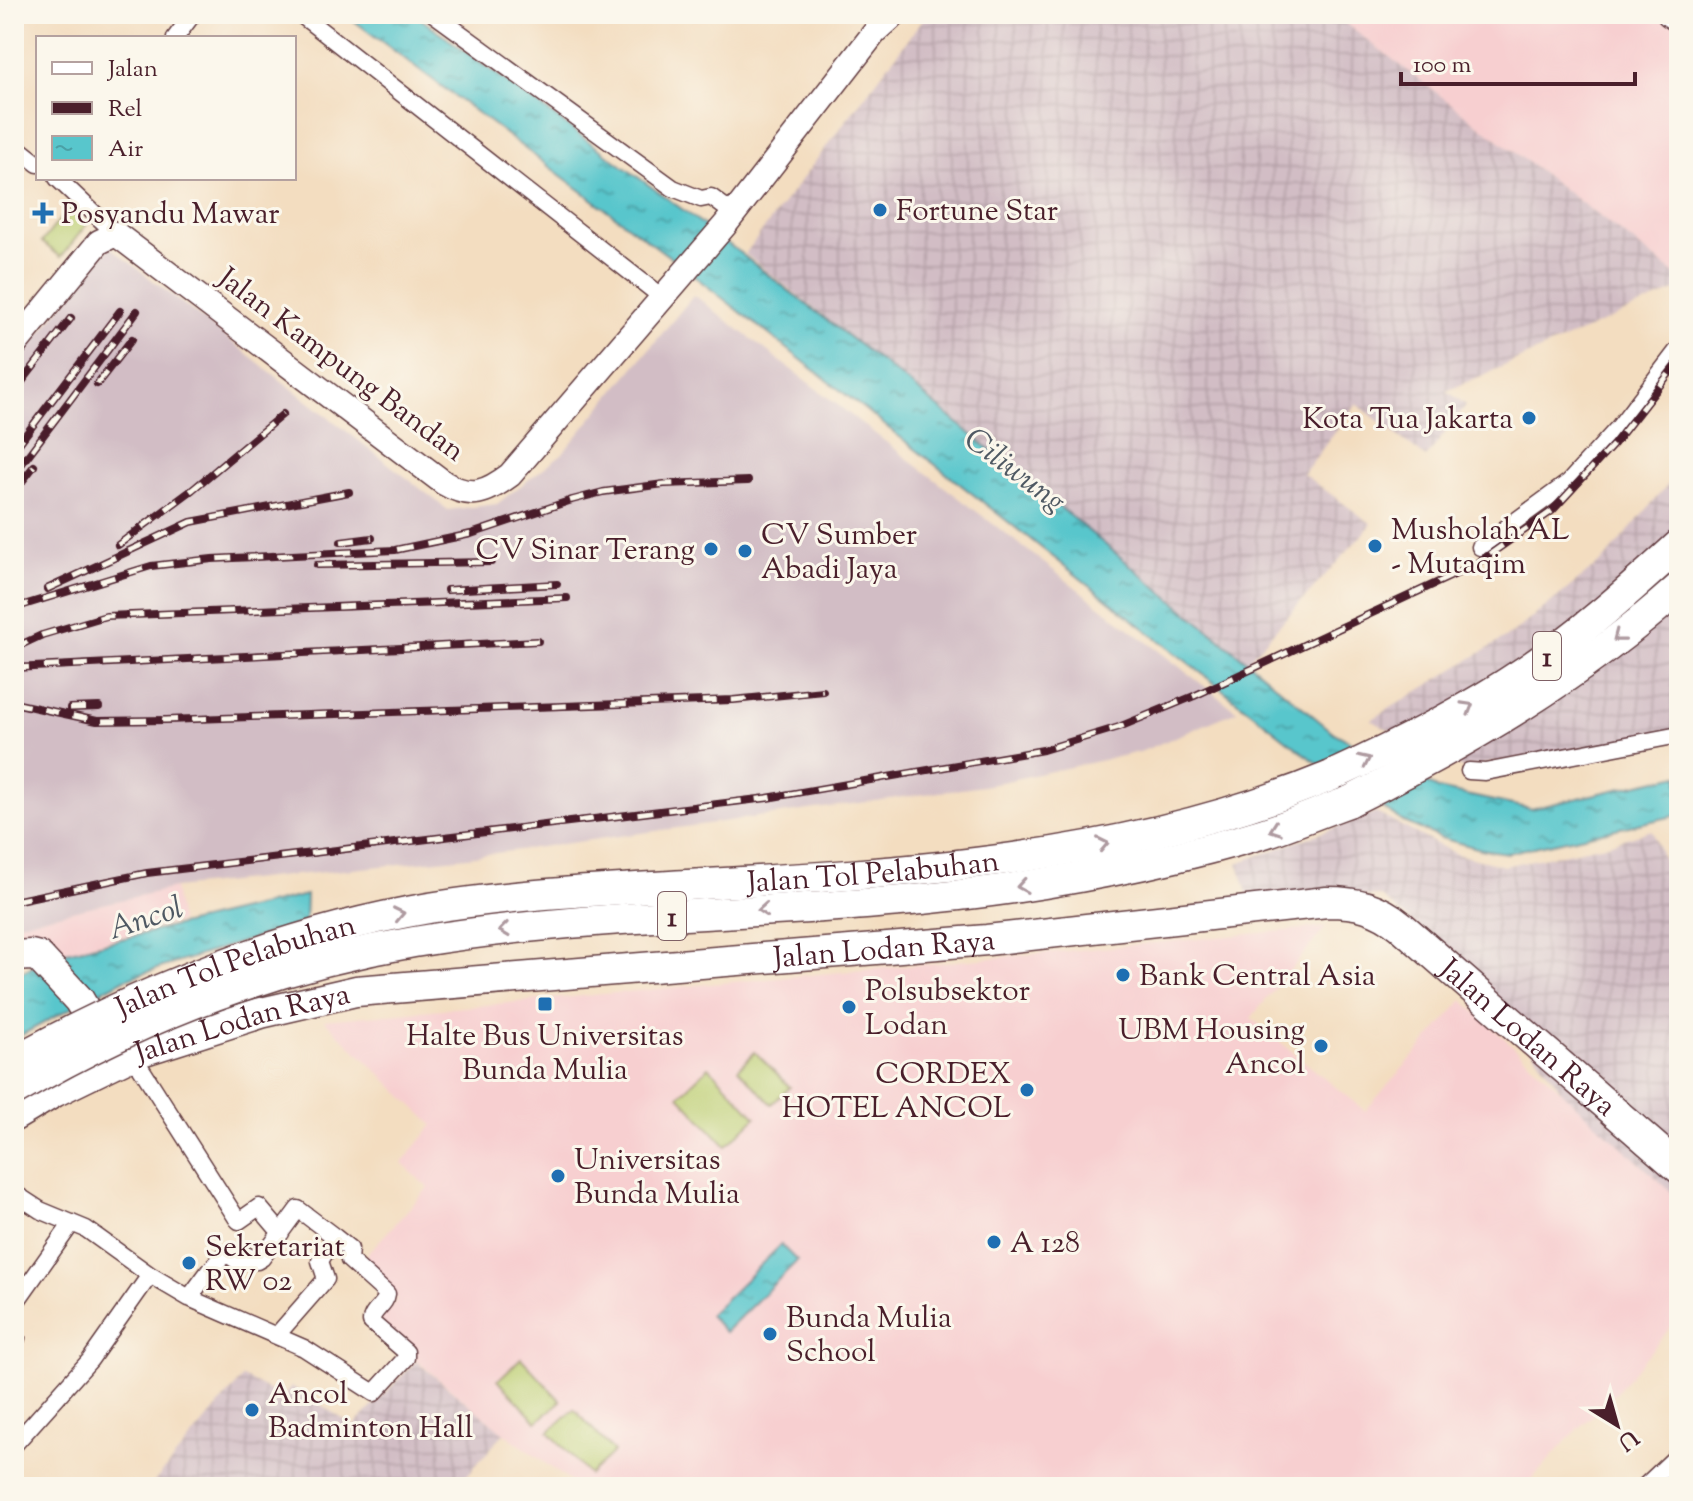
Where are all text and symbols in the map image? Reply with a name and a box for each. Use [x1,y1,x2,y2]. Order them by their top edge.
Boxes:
legend [36,36,296,180]
scale bar [1401,36,1635,86]
text: 100 m [1413,49,1471,83]
text: Jalan [106,53,158,87]
text: Rel [108,93,143,127]
text: Air [108,133,143,167]
place label: Fortune Star [896,191,1058,234]
place label: Posyandu Mawar [61,194,279,237]
marker: Fortune Star [871,201,889,219]
marker: Posyandu Mawar [32,202,54,224]
street label: Jalan Kampung Bandan [206,257,473,474]
place label: Kota Tua Jakarta [1302,399,1513,442]
marker: Kota Tua Jakarta [1520,409,1538,427]
water label: Ciliwung [953,418,1075,525]
place label: Musholah AL - Mutaqim [1391,510,1569,587]
place label: CV Sumber Abadi Jaya [761,515,917,592]
place label: CV Sinar Terang [475,530,695,573]
marker: Musholah AL - Mutaqim [1366,537,1384,555]
marker: CV Sinar Terang [702,540,720,558]
marker: CV Sumber Abadi Jaya [736,542,754,560]
one-way arrow [1612,627,1627,641]
road number: 1 [1533,632,1561,680]
one-way arrow [1460,701,1474,717]
one-way arrow [1357,754,1372,770]
one-way arrow [1269,819,1283,835]
one-way arrow [1096,837,1110,854]
street label: Jalan Tol Pelabuhan [744,841,1002,906]
one-way arrow [1015,877,1028,894]
water label: Ancol [102,886,189,954]
road number: 1 [658,892,686,940]
one-way arrow [756,901,769,918]
street label: Jalan Tol Pelabuhan [107,905,361,1031]
one-way arrow [392,906,406,923]
street label: Jalan Lodan Raya [770,920,997,981]
one-way arrow [497,921,510,938]
street label: Jalan Lodan Raya [1427,948,1625,1128]
place label: Bank Central Asia [1139,956,1376,999]
marker: Bank Central Asia [1114,966,1132,984]
place label: Polsubsektor Lodan [865,971,1030,1048]
street label: Jalan Lodan Raya [128,974,355,1076]
marker: Halte Bus Universitas Bunda Mulia [536,995,554,1013]
marker: Polsubsektor Lodan [840,998,858,1016]
place label: UBM Housing Ancol [1118,1010,1305,1087]
place label: Halte Bus Universitas Bunda Mulia [406,1016,684,1093]
marker: UBM Housing Ancol [1312,1037,1330,1055]
place label: CORDEX HOTEL ANCOL [782,1054,1011,1131]
marker: CORDEX HOTEL ANCOL [1018,1081,1036,1099]
place label: Universitas Bunda Mulia [574,1140,740,1217]
marker: Universitas Bunda Mulia [549,1167,567,1185]
place label: A 128 [1010,1223,1080,1266]
place label: Sekretariat RW 02 [205,1227,345,1304]
marker: A 128 [985,1233,1003,1251]
marker: Sekretariat RW 02 [180,1254,198,1272]
place label: Bunda Mulia School [786,1298,952,1375]
marker: Bunda Mulia School [761,1325,779,1343]
place label: Ancol Badminton Hall [268,1374,473,1451]
north arrow [1577,1385,1657,1465]
marker: Ancol Badminton Hall [243,1401,261,1419]
text: U [1610,1420,1644,1457]

